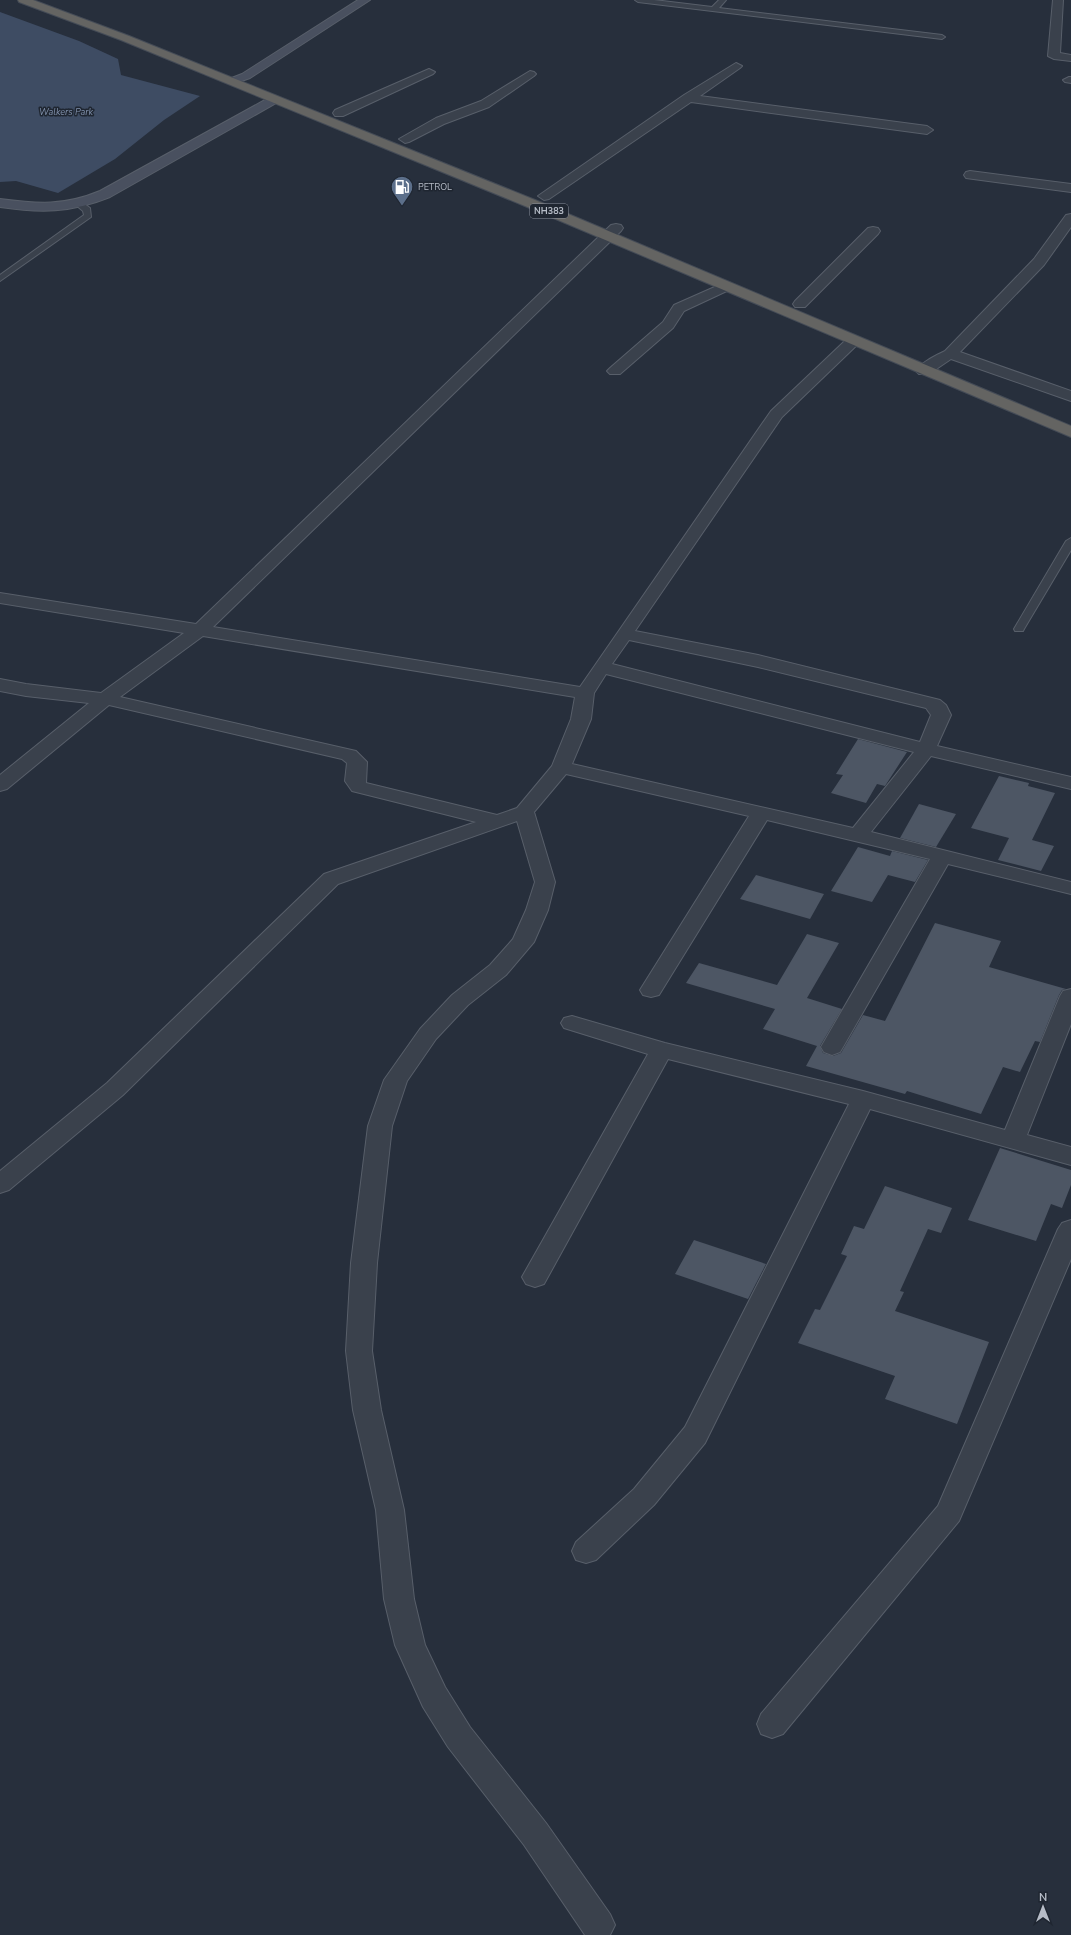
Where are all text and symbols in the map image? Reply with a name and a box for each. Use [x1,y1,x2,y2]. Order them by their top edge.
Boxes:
water label: Walkers Park [39,106,93,118]
fuel station icon: PETROL [389,174,415,207]
place label: PETROL [418,181,452,193]
road number: NH383 [530,204,568,218]
north arrow [1023,1887,1063,1927]
text: N [1039,1890,1047,1905]

